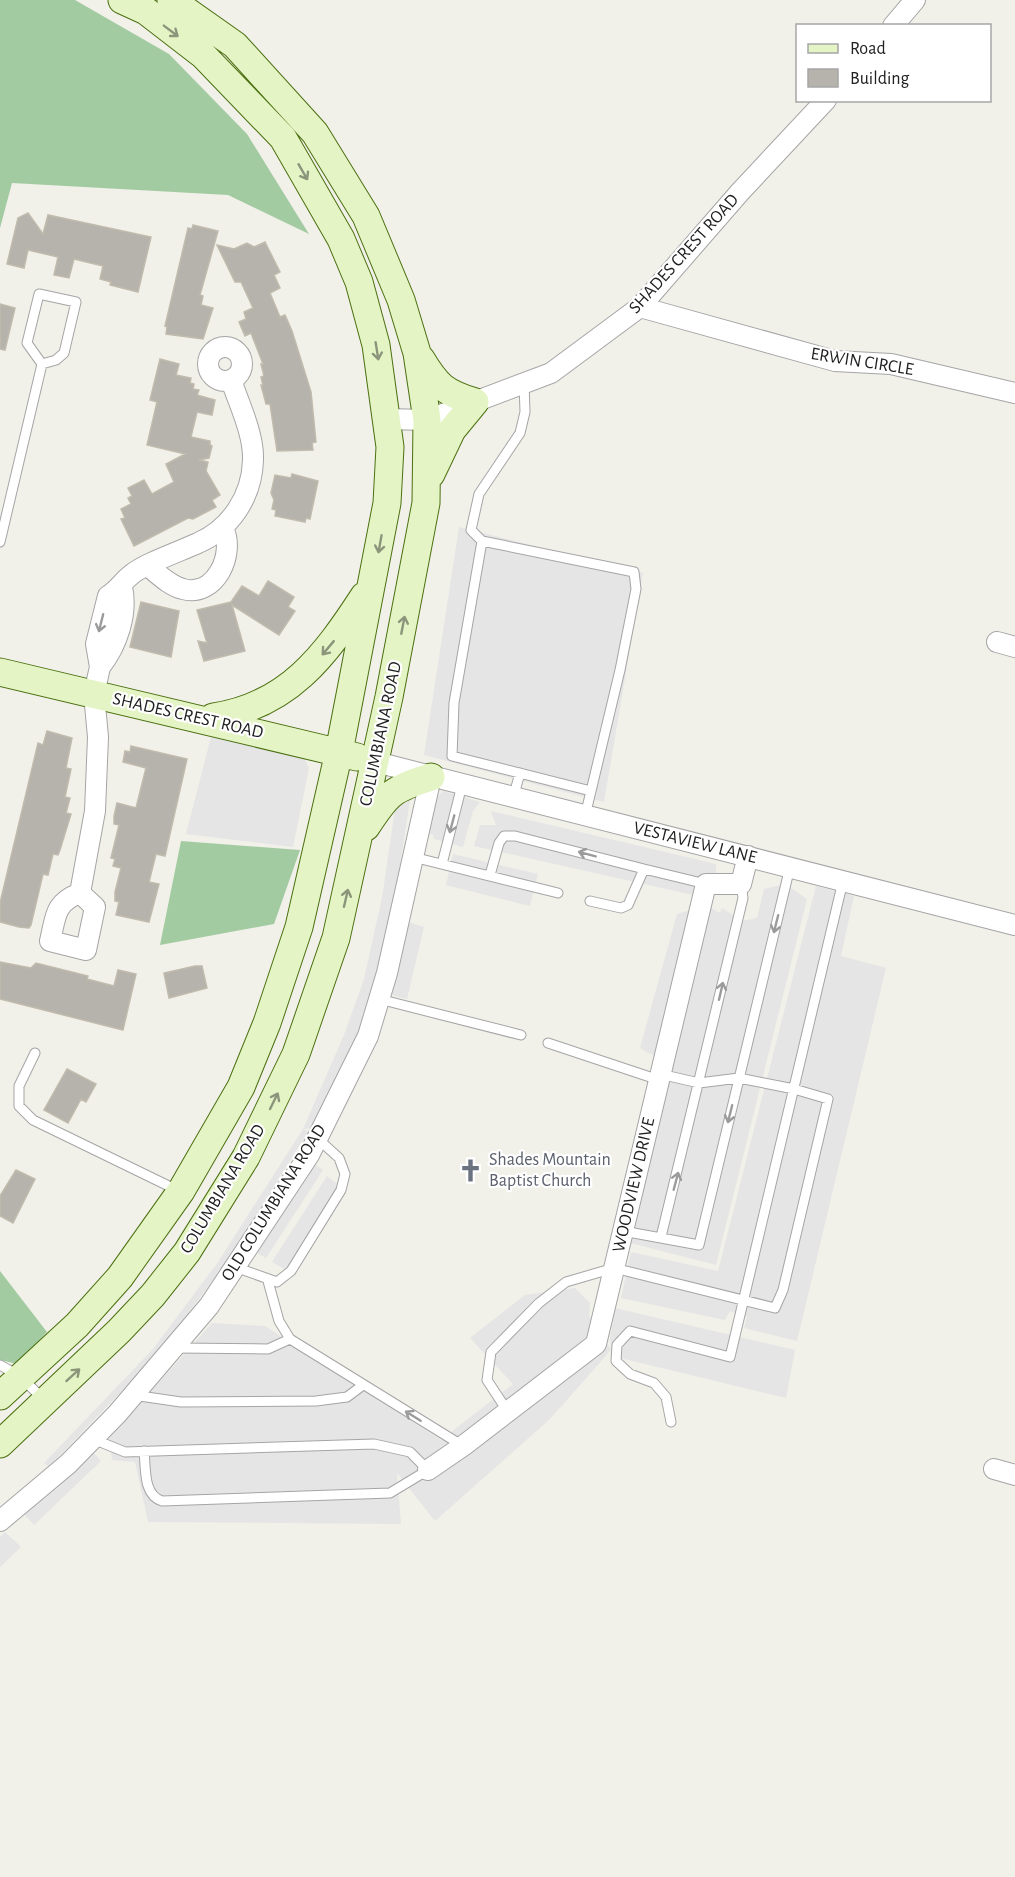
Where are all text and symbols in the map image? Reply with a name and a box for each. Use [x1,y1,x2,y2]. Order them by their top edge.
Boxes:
one-way arrow [163,24,179,37]
legend [796,24,991,102]
text: Road [850,40,886,58]
text: Building [850,70,910,88]
one-way arrow [297,163,309,180]
street label: SHADES CREST ROAD [626,191,742,317]
one-way arrow [371,341,382,360]
street label: ERWIN CIRCLE [809,345,915,379]
one-way arrow [374,534,385,554]
one-way arrow [94,613,106,632]
one-way arrow [398,616,409,635]
one-way arrow [321,640,334,656]
street label: COLUMBIANA ROAD [357,660,405,808]
street label: SHADES CREST ROAD [111,690,265,742]
one-way arrow [446,814,457,833]
street label: VESTAVIEW LANE [631,819,759,867]
one-way arrow [578,848,597,860]
one-way arrow [340,889,352,908]
one-way arrow [769,914,781,933]
one-way arrow [716,982,728,1001]
one-way arrow [269,1093,281,1111]
one-way arrow [724,1104,736,1123]
street label: WOODVIEW DRIVE [610,1116,658,1254]
street label: COLUMBIANA ROAD [177,1121,269,1257]
street label: OLD COLUMBIANA ROAD [218,1122,330,1284]
place label: Shades Mountain Baptist Church [489,1151,611,1190]
church icon: Shades Mountain Baptist Church [458,1157,484,1183]
one-way arrow [671,1171,682,1190]
one-way arrow [66,1368,81,1382]
one-way arrow [405,1409,422,1422]

